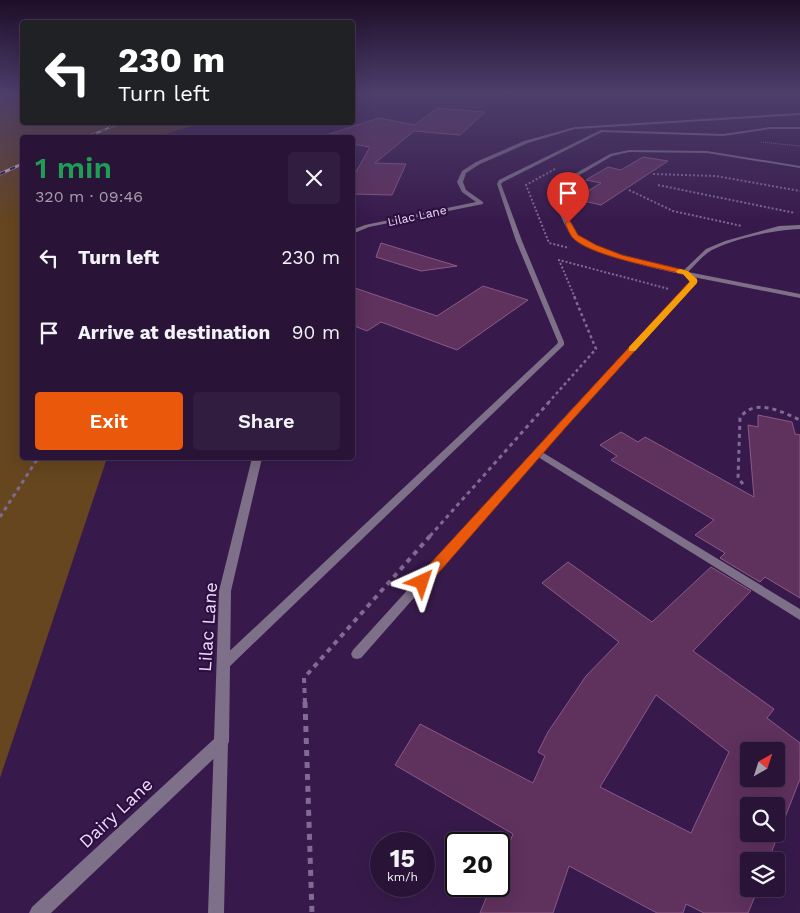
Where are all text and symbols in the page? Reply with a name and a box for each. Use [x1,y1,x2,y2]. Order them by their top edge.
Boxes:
text: 230 m [118,39,225,81]
icon: left [35,40,100,105]
text: Turn left [118,81,210,106]
text: 1 min [35,150,112,185]
button: close [288,152,340,204]
pin [547,172,589,223]
icon: arrive [554,179,582,207]
text: 320 m · 09:46 [35,187,143,206]
street label: Lilac Lane [386,203,448,229]
icon: left [35,244,63,272]
text: Turn left [78,246,159,269]
text: 230 m [281,246,340,269]
icon: arrive [35,319,63,347]
text: Arrive at destination [78,321,270,344]
text: 90 m [292,321,340,344]
button: Exit [35,392,183,450]
button: Share [193,392,340,450]
position arrow [395,555,447,607]
street label: Lilac Lane [194,581,221,673]
north arrow [740,742,785,788]
map controls [740,742,785,897]
street label: Dairy Lane [75,773,157,852]
button: search [740,797,785,842]
speed limit sign: 20 [445,832,510,897]
text: 15 [390,844,415,873]
button: layers [740,852,785,897]
text: km/h [387,870,418,884]

